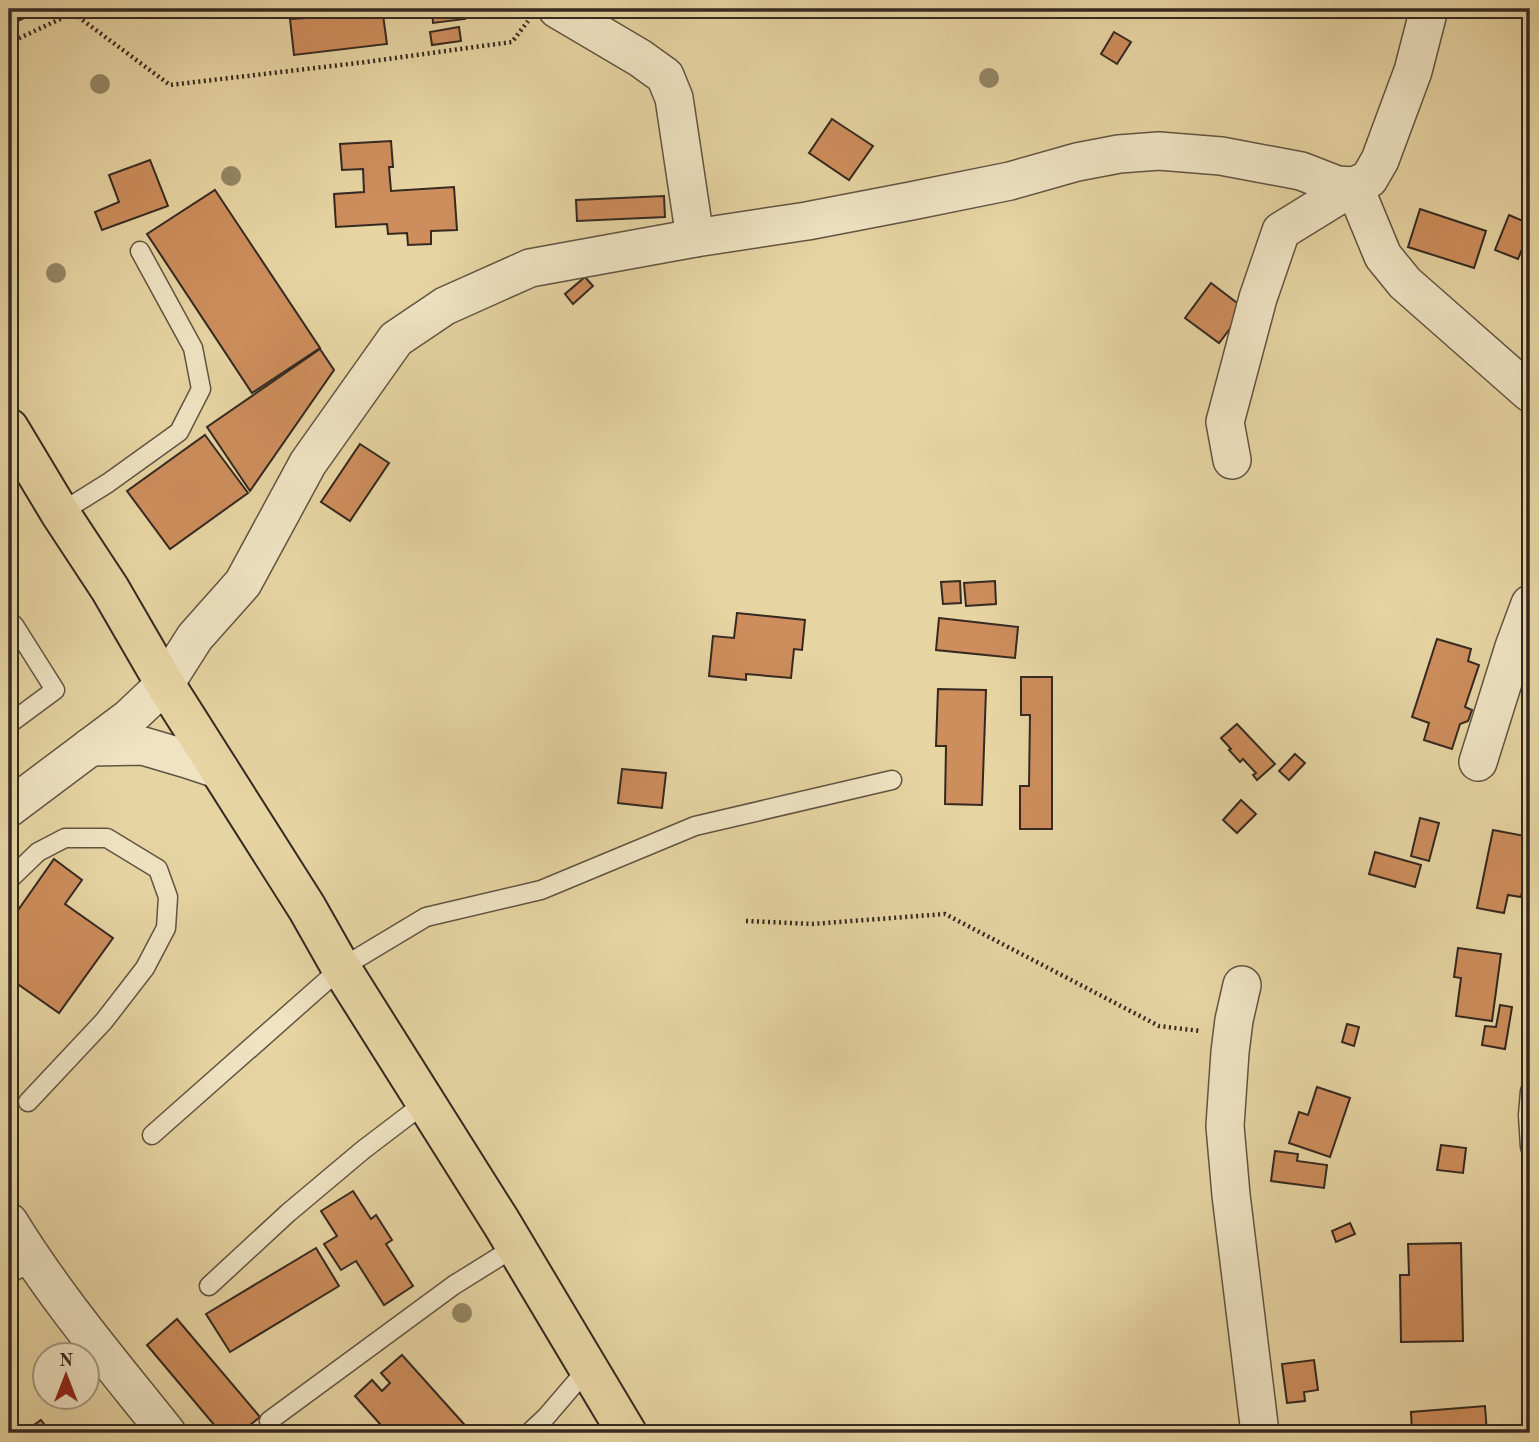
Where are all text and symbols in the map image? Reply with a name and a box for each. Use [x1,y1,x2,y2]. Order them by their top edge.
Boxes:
north arrow [32,1340,102,1410]
text: N [59,1352,74,1371]

